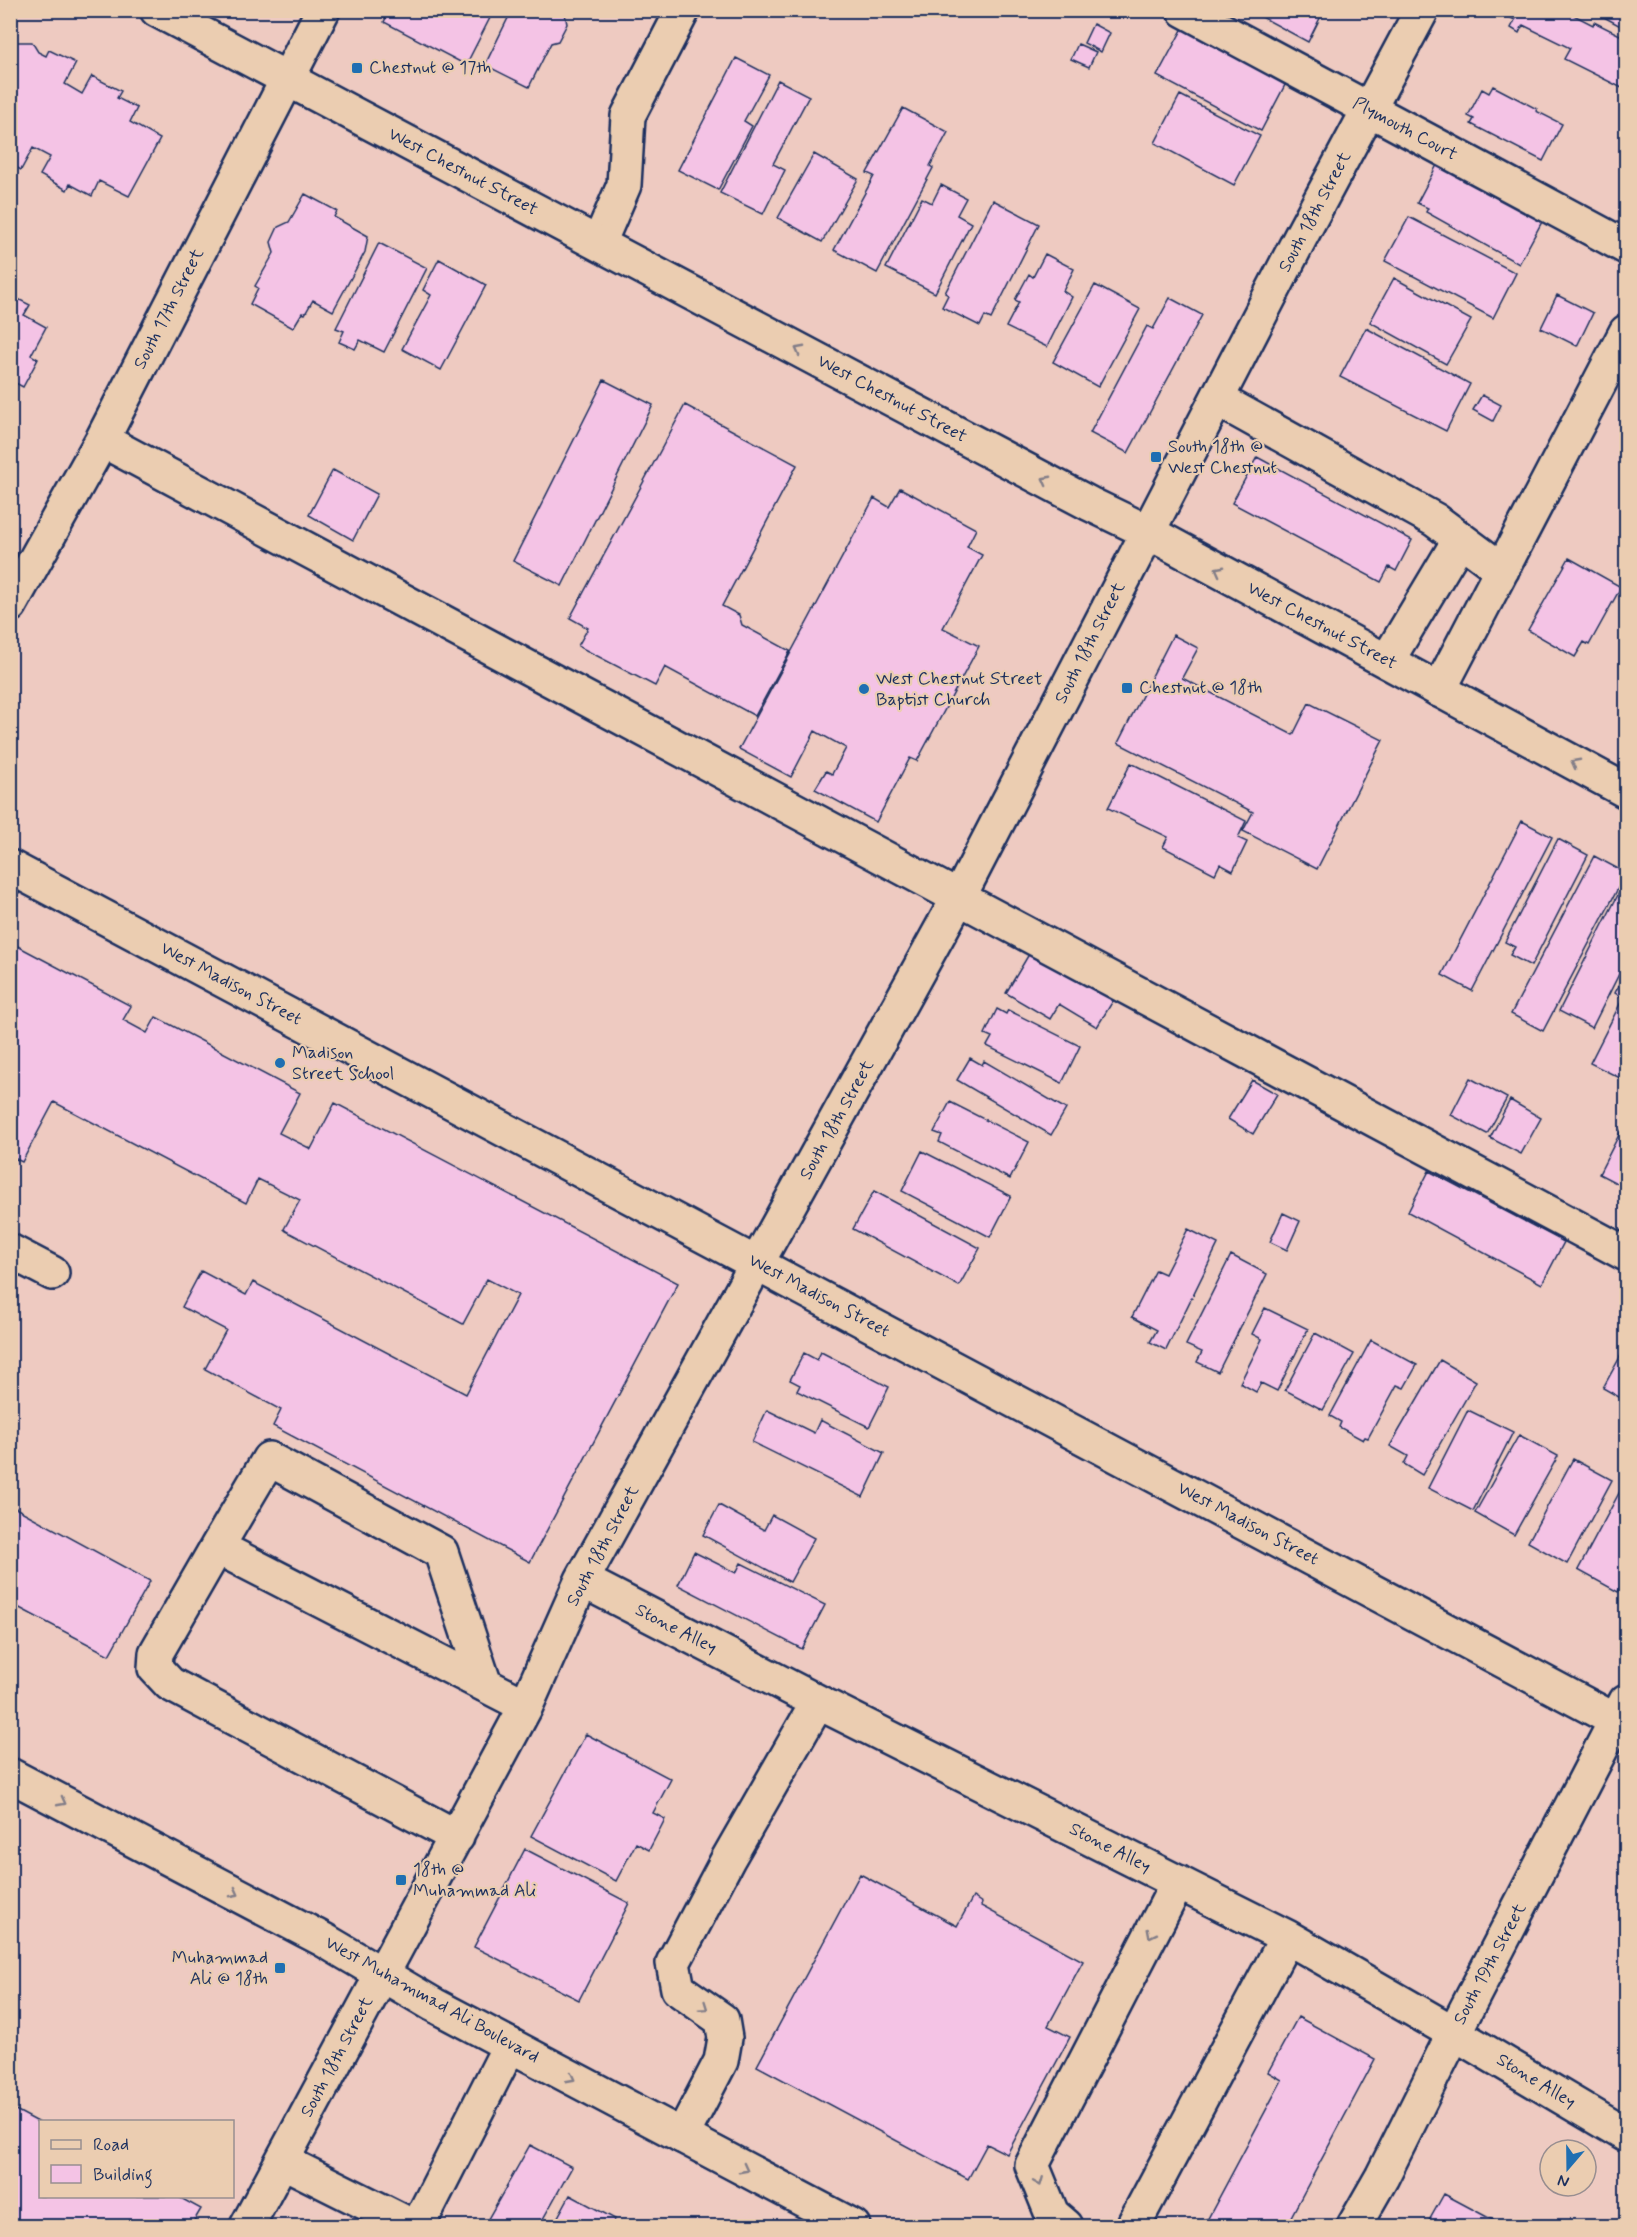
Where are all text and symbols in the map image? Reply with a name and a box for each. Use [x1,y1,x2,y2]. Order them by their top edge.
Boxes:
place label: Chestnut @ 17th [369,56,492,80]
marker: Chestnut @ 17th [350,61,364,75]
street label: Plymouth Court [1349,91,1461,167]
street label: West Chestnut Street [384,122,542,222]
street label: South 18th Street [1273,147,1357,277]
street label: South 17th Street [128,244,210,374]
one-way arrow [795,346,806,357]
street label: West Chestnut Street [813,349,971,449]
place label: South 18th @ West Chestnut [1168,435,1277,480]
marker: South 18th @ West Chestnut [1149,450,1163,464]
one-way arrow [1041,476,1052,488]
one-way arrow [1215,566,1225,577]
street label: West Chestnut Street [1243,576,1401,676]
street label: South 18th Street [1049,578,1131,708]
place label: West Chestnut Street Baptist Church [876,667,1042,712]
place label: Chestnut @ 18th [1139,676,1262,700]
marker: Chestnut @ 18th [1120,681,1134,695]
marker: West Chestnut Street Baptist Church [857,682,871,696]
one-way arrow [1571,759,1581,770]
street label: West Madison Street [156,937,306,1032]
place label: Madison Street School [292,1041,394,1086]
street label: South 18th Street [794,1055,880,1184]
marker: Madison Street School [273,1056,287,1070]
street label: West Madison Street [744,1249,894,1344]
street label: West Madison Street [1173,1477,1323,1572]
street label: South 18th Street [561,1481,645,1611]
street label: Stone Alley [631,1598,721,1660]
one-way arrow [56,1795,67,1806]
street label: Stone Alley [1065,1817,1155,1879]
place label: 18th @ Muhammad Ali [413,1858,536,1903]
marker: 18th @ Muhammad Ali [394,1873,408,1887]
one-way arrow [228,1886,239,1897]
street label: South 19th Street [1448,1899,1532,2029]
one-way arrow [1147,1928,1158,1938]
street label: West Muhammad Ali Boulevard [321,1931,543,2069]
place label: Muhammad Ali @ 18th [172,1946,268,1991]
marker: Muhammad Ali @ 18th [273,1961,287,1975]
street label: South 18th Street [295,1992,379,2122]
one-way arrow [698,2000,709,2011]
street label: Stone Alley [1492,2048,1580,2114]
one-way arrow [565,2071,576,2082]
legend [39,2120,234,2198]
text: Road [93,2133,129,2157]
north arrow [1538,2138,1598,2198]
one-way arrow [737,2162,748,2173]
text: Building [93,2163,153,2189]
text: N [1555,2169,1572,2192]
one-way arrow [1032,2176,1044,2187]

